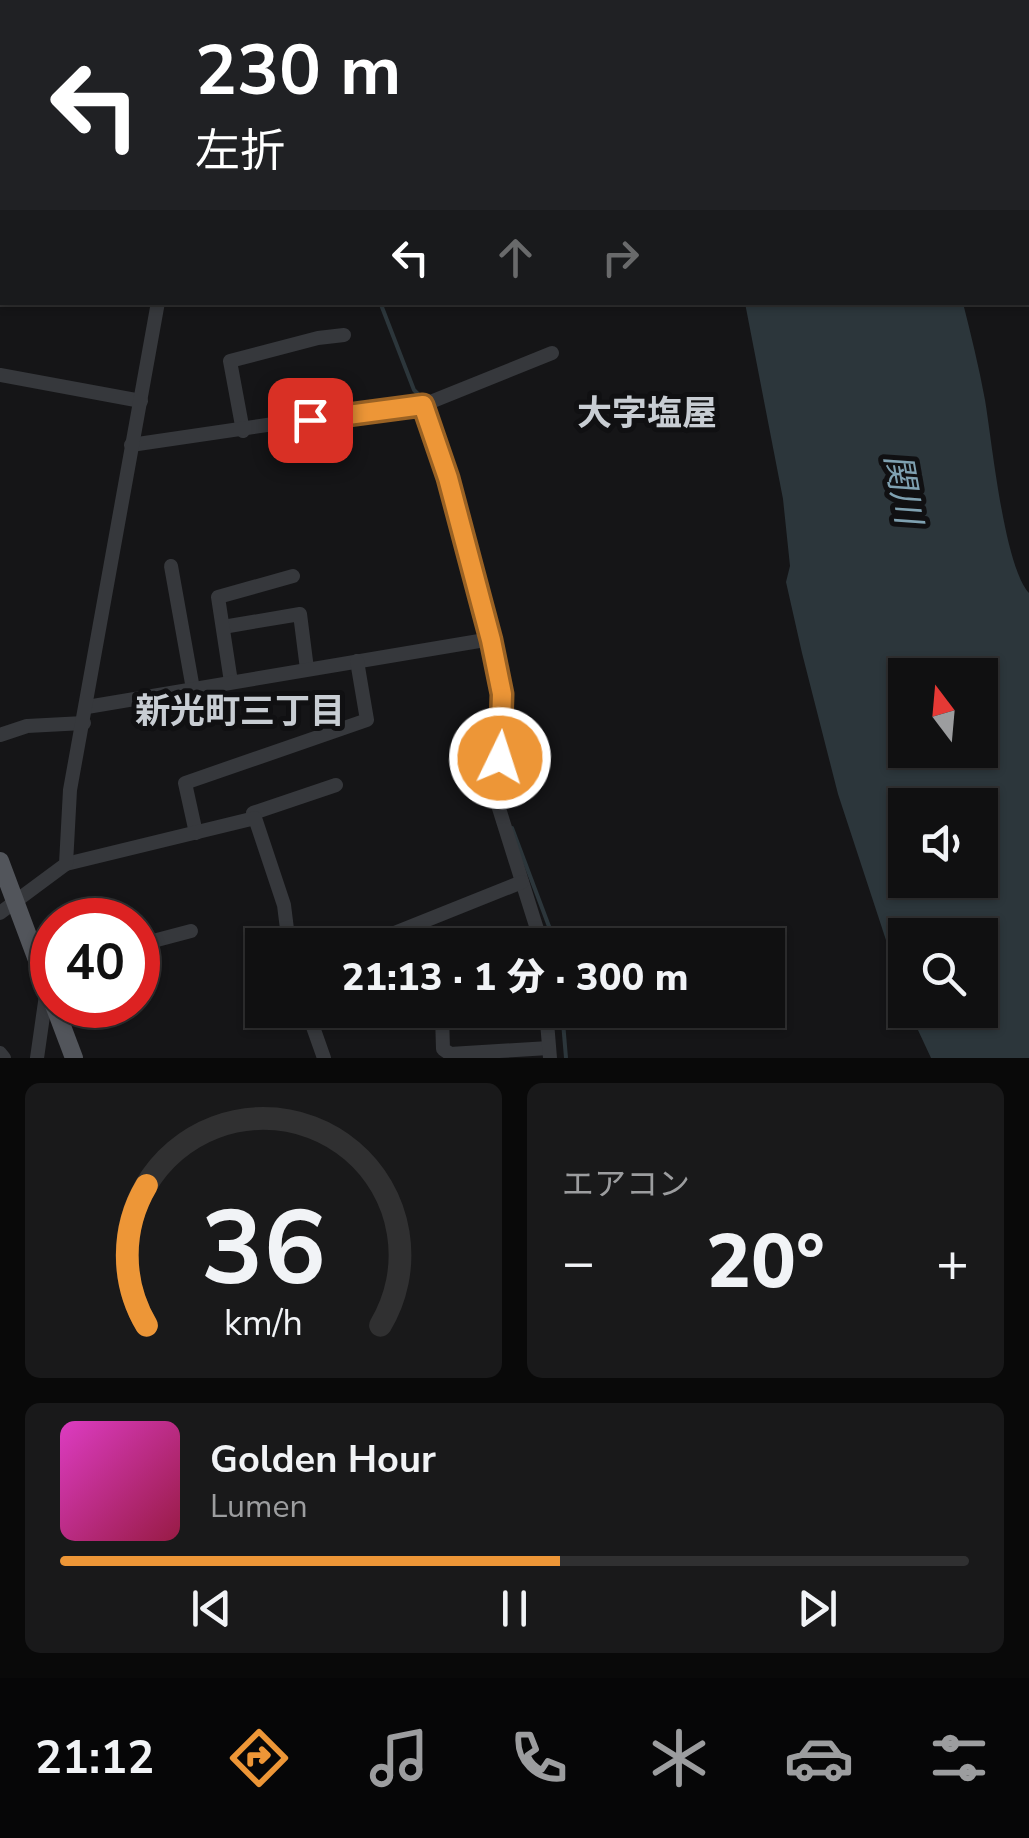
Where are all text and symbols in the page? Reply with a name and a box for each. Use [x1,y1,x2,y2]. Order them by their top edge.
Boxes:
text: 230 m [195,23,401,119]
icon: left [30,40,160,170]
text: 左折 [195,121,285,182]
icon: left [383,230,438,285]
icon: ahead [488,230,543,285]
icon: right [593,230,648,285]
pin [268,378,353,463]
district label: 大字塩屋 [577,390,717,437]
icon: arrive [283,393,338,448]
water label: 関川 [874,450,933,531]
north arrow [888,658,998,768]
map controls [888,658,998,1028]
district label: 新光町三丁目 [135,688,345,735]
position arrow [448,706,552,810]
button: sound [888,788,998,898]
speed limit sign: 40 [30,898,160,1028]
button: search [888,918,998,1028]
text: 21:13 · 1 分 · 300 m [341,952,689,1003]
text: エアコン [562,1163,690,1206]
text: 36 [201,1178,326,1320]
text: 20° [706,1211,825,1313]
text: − [562,1225,595,1300]
text: + [936,1225,969,1300]
text: km/h [224,1299,303,1348]
text: Golden Hour [210,1434,436,1485]
text: Lumen [210,1485,308,1528]
icon: previous [184,1581,239,1636]
icon: pause [487,1581,542,1636]
icon: next [790,1581,845,1636]
icon: directions [224,1723,294,1793]
icon: music [364,1723,434,1793]
icon: phone [504,1723,574,1793]
icon: climate [644,1723,714,1793]
icon: car [784,1723,854,1793]
icon: filters [924,1723,994,1793]
text: 21:12 [35,1728,154,1789]

